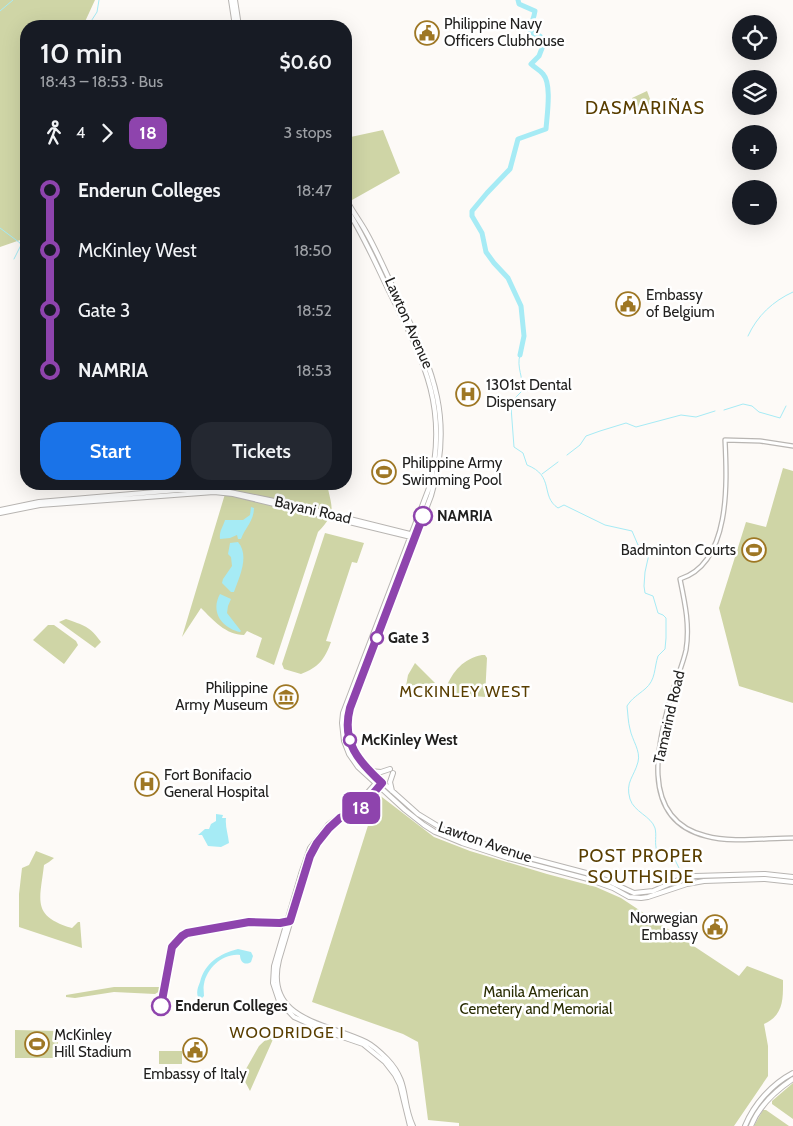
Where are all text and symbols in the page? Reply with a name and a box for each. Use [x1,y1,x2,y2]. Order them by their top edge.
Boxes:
place label: Philippine Navy Officers Clubhouse [444,15,565,50]
map controls [732,15,777,225]
button: locate [732,15,777,60]
public building icon: Philippine Navy Officers Clubhouse [414,20,440,46]
text: 10 min [40,36,122,70]
text: $0.60 [279,51,332,74]
button: layers [732,70,777,115]
text: 18:43 – 18:53 · Bus [40,72,163,91]
district label: DASMARIÑAS [585,97,705,119]
icon: walk [40,119,68,147]
icon: forward [93,119,121,147]
text: 18 [139,122,157,144]
text: 4 [76,123,85,142]
text: 3 stops [283,123,332,142]
button: + [732,125,777,170]
text: Enderun Colleges [78,179,221,202]
button: − [732,180,777,225]
text: 18:47 [296,181,332,200]
text: McKinley West [78,239,197,262]
text: 18:50 [294,241,332,260]
street label: Lawton Avenue [381,275,437,372]
place label: Embassy of Belgium [646,286,715,321]
public building icon: Embassy of Belgium [615,291,641,317]
text: Gate 3 [78,299,130,322]
text: 18:52 [297,301,332,320]
text: NAMRIA [78,359,148,382]
text: 18:53 [296,361,332,380]
place label: 1301st Dental Dispensary [486,376,572,411]
hospital icon: 1301st Dental Dispensary [455,381,481,407]
button: Start [40,422,181,480]
button: Tickets [191,422,332,480]
place label: Philippine Army Swimming Pool [402,454,503,489]
sports icon: Philippine Army Swimming Pool [371,459,397,485]
street label: Bayani Road [273,492,353,528]
marker: NAMRIA [413,506,433,526]
place label: NAMRIA [437,507,493,525]
sports icon: Badminton Courts [741,537,767,563]
place label: Badminton Courts [621,541,736,559]
place label: Gate 3 [388,629,430,647]
marker: Gate 3 [370,631,384,645]
street label: Tamarind Road [650,669,688,765]
place label: Philippine Army Museum [175,679,268,714]
district label: MCKINLEY WEST [399,682,531,701]
museum icon: Philippine Army Museum [273,684,299,710]
place label: McKinley West [361,731,458,749]
marker: McKinley West [343,733,357,747]
place label: Fort Bonifacio General Hospital [164,766,269,801]
hospital icon: Fort Bonifacio General Hospital [134,771,160,797]
line badge: 18 [338,792,384,824]
text: 18 [352,797,370,819]
street label: Lawton Avenue [436,818,535,867]
district label: POST PROPER SOUTHSIDE [578,845,704,888]
place label: Norwegian Embassy [630,909,698,944]
public building icon: Norwegian Embassy [702,914,728,940]
park label: Manila American Cemetery and Memorial [460,983,613,1018]
marker: Enderun Colleges [151,996,171,1016]
place label: Enderun Colleges [175,997,288,1015]
district label: WOODRIDGE I [230,1023,344,1042]
place label: McKinley Hill Stadium [54,1026,131,1061]
sports icon: McKinley Hill Stadium [24,1031,50,1057]
public building icon: Embassy of Italy [182,1037,208,1063]
place label: Embassy of Italy [143,1065,247,1083]

